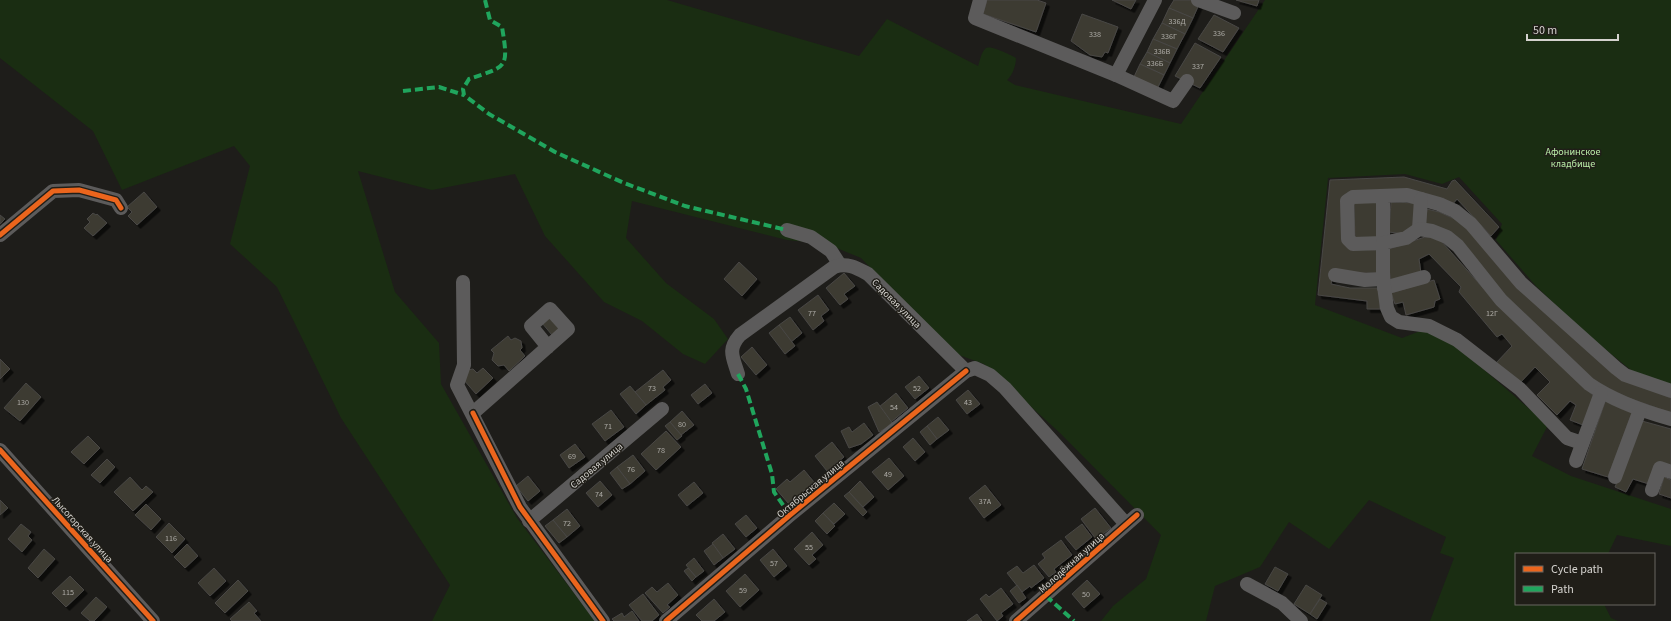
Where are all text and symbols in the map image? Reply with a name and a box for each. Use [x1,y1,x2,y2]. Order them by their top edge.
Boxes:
house number: 336Д [1168,16,1186,27]
scale bar [1527,16,1618,42]
text: 50 m [1533,22,1557,39]
house number: 336 [1213,28,1225,39]
house number: 338 [1089,29,1101,40]
house number: 336Г [1161,31,1177,42]
house number: 336В [1154,46,1171,57]
house number: 336Б [1147,58,1164,69]
house number: 337 [1192,61,1204,72]
park label: Афонинское кладбище [1546,145,1600,171]
street label: Садовая улица [868,276,924,332]
house number: 77 [808,308,816,319]
house number: 12Г [1486,308,1498,319]
house number: 73 [648,383,656,394]
house number: 52 [913,383,921,394]
house number: 130 [17,397,29,408]
house number: 43 [964,397,972,408]
house number: 54 [890,402,898,413]
house number: 80 [678,419,686,430]
house number: 71 [604,421,612,432]
street label: Садовая улица [567,440,626,492]
house number: 78 [657,445,665,456]
house number: 69 [568,451,576,462]
street label: Октябрьская улица [774,456,848,521]
house number: 76 [627,464,635,475]
house number: 49 [884,469,892,480]
house number: 74 [595,489,603,500]
street label: Лысогорская улица [49,493,116,566]
house number: 37А [979,496,992,507]
house number: 72 [563,518,571,529]
street label: Молодёжная улица [1036,529,1108,596]
house number: 116 [165,533,177,544]
house number: 55 [805,542,813,553]
legend [1515,553,1655,605]
house number: 57 [770,558,778,569]
text: Cycle path [1551,561,1603,578]
text: Path [1551,581,1574,598]
house number: 59 [739,585,747,596]
house number: 115 [62,587,74,598]
house number: 50 [1082,589,1090,600]

